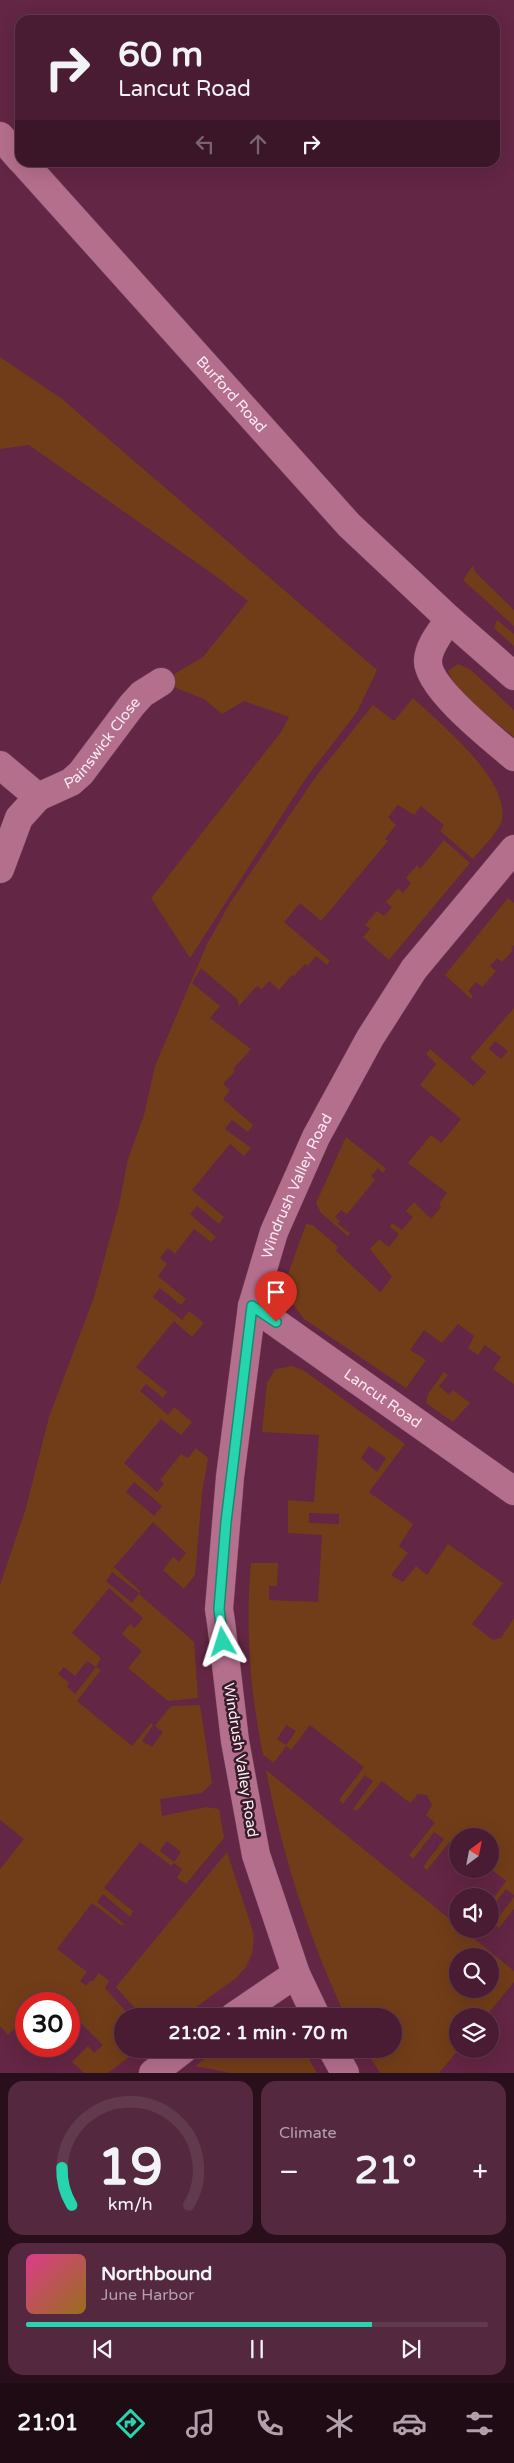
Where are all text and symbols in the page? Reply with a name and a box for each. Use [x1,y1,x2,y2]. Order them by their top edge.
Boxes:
text: 60 m [118,34,203,76]
icon: right [35,35,100,100]
text: Lancut Road [118,76,251,102]
icon: left [191,130,219,158]
icon: ahead [244,130,272,158]
icon: right [297,130,325,158]
street label: Burford Road [193,352,270,436]
street label: Painswick Close [61,693,144,793]
street label: Windrush Valley Road [258,1111,336,1261]
pin [255,1271,297,1322]
icon: arrive [262,1278,290,1306]
street label: Lancut Road [340,1365,425,1432]
position arrow [196,1615,248,1667]
street label: Windrush Valley Road [220,1682,262,1838]
north arrow [449,1828,499,1878]
map controls [449,1828,499,2058]
button: sound [449,1888,499,1938]
button: search [449,1948,499,1998]
speed limit sign: 30 [15,1992,80,2057]
button: layers [449,2008,499,2058]
text: 21:02 · 1 min · 70 m [168,2022,348,2044]
text: Climate [279,2123,337,2143]
text: 19 [98,2136,163,2199]
text: 21° [355,2148,417,2194]
text: − [279,2155,299,2189]
text: + [472,2155,488,2189]
text: km/h [108,2194,153,2215]
text: Northbound [101,2263,212,2285]
text: June Harbor [101,2285,194,2305]
icon: previous [89,2335,117,2363]
icon: pause [243,2335,271,2363]
icon: next [397,2335,425,2363]
icon: directions [113,2406,148,2441]
icon: music [183,2406,218,2441]
icon: phone [252,2406,287,2441]
icon: climate [322,2406,357,2441]
icon: car [392,2406,427,2441]
icon: filters [462,2406,497,2441]
text: 21:01 [17,2410,78,2436]

